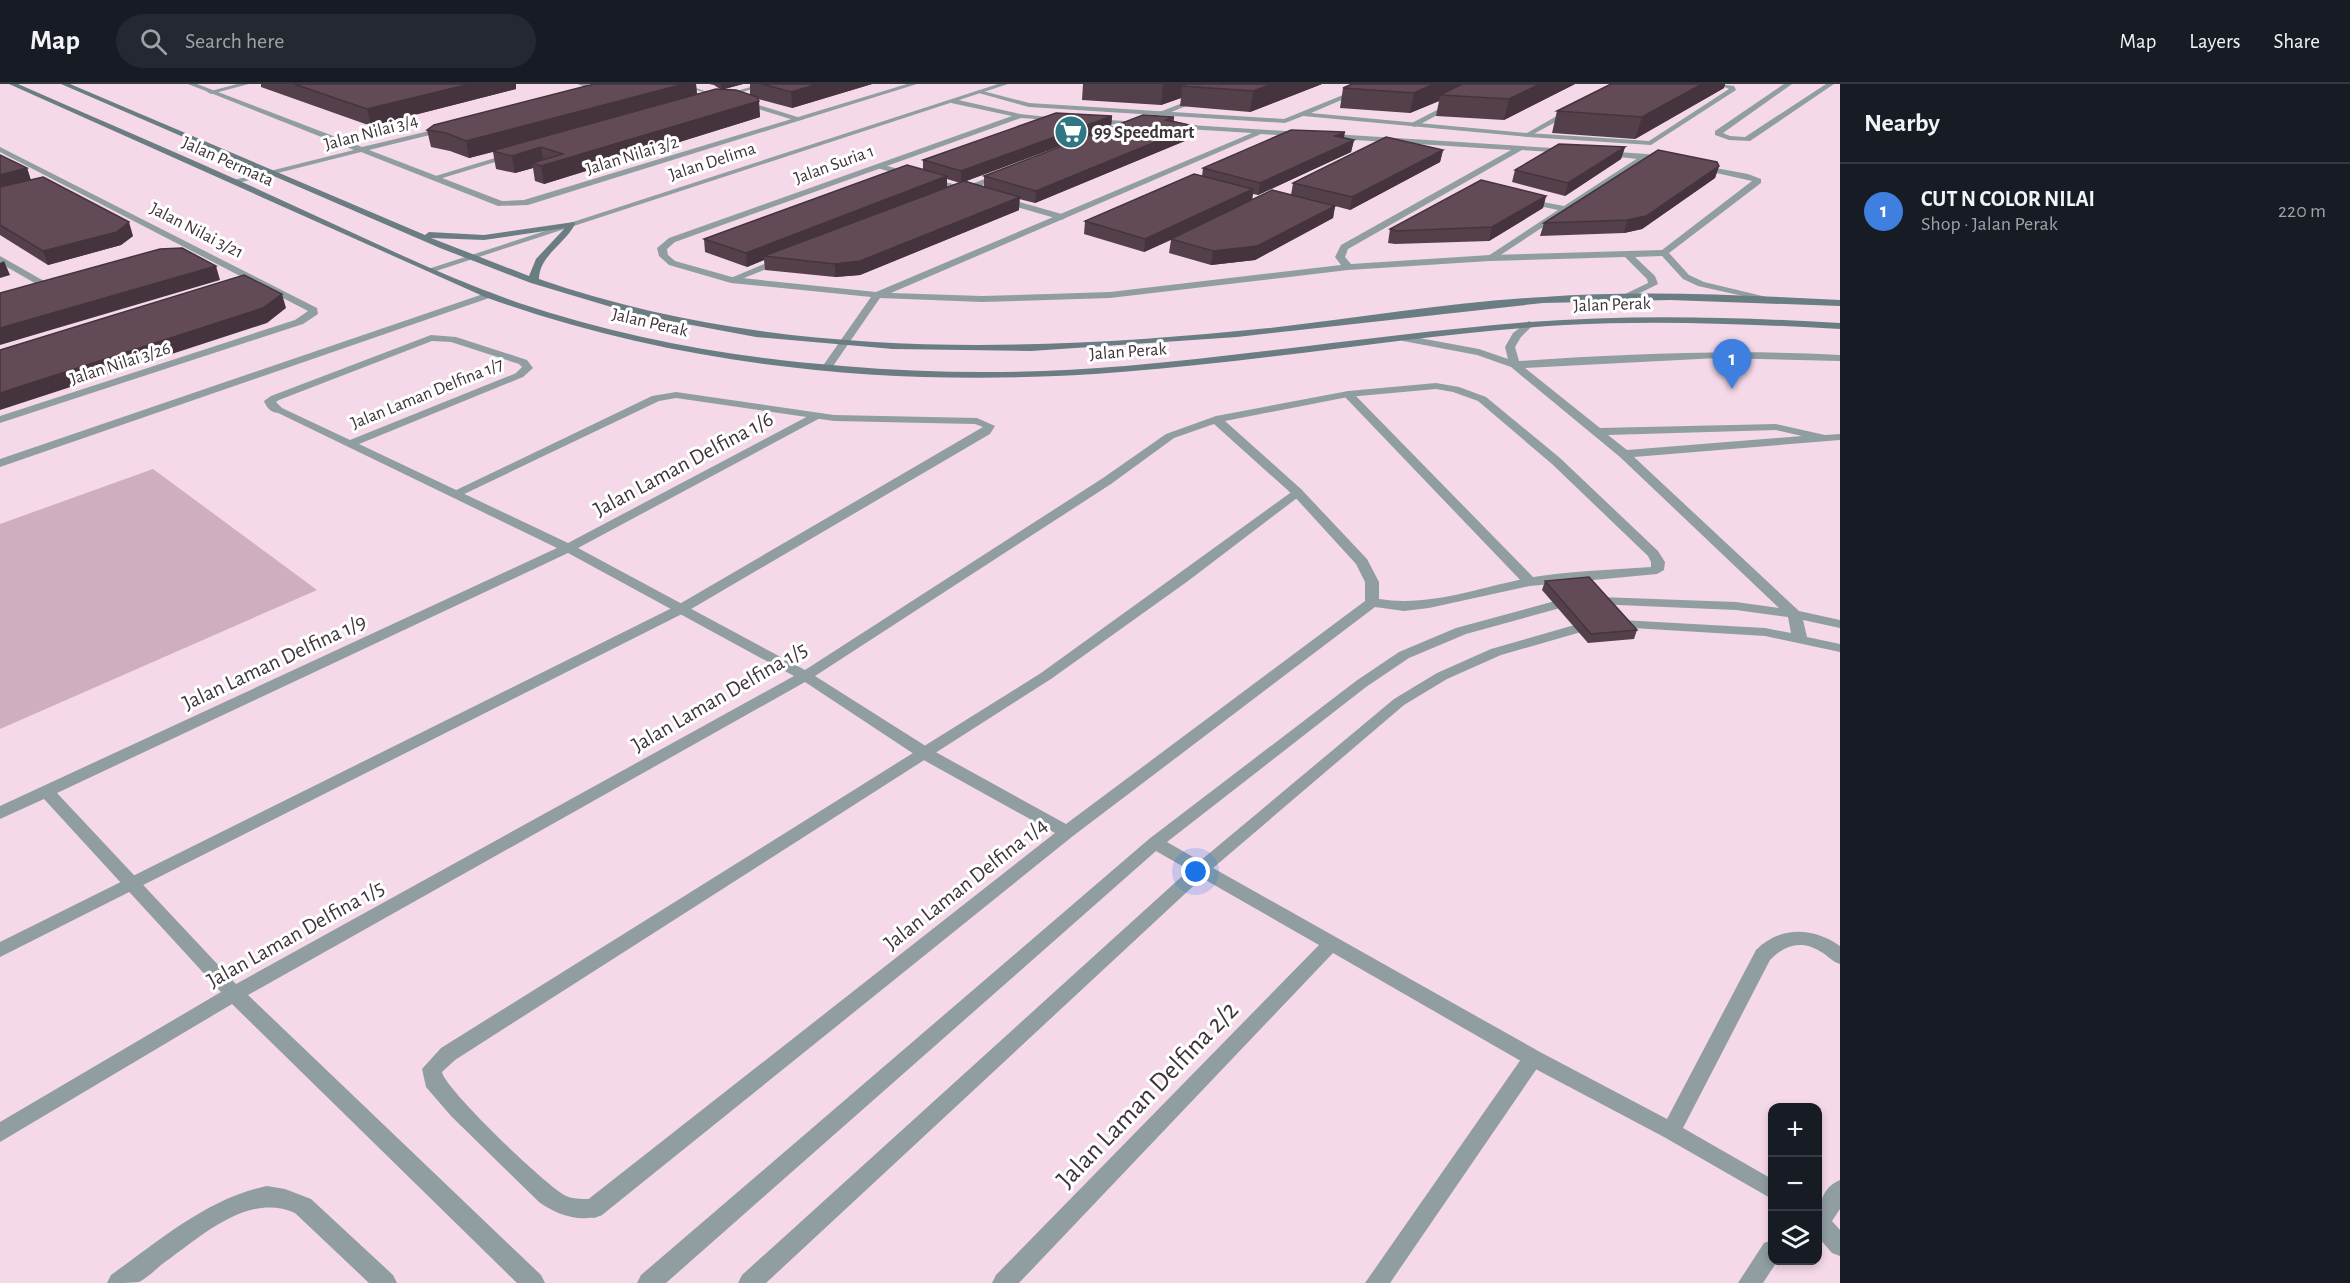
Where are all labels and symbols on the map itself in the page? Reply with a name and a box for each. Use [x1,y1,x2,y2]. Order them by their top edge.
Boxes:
street label: Jalan Nilai 3/4 [322,112,420,154]
supermarket icon: 99 Speedmart [1053,114,1089,150]
place label: 99 Speedmart [1094,124,1194,142]
street label: Jalan Nilai 3/2 [584,133,681,179]
street label: Jalan Permata [179,134,276,190]
street label: Jalan Delima [667,140,758,184]
street label: Jalan Suria 1 [792,142,877,188]
street label: Jalan Nilai 3/21 [147,200,246,262]
street label: Jalan Perak [1573,295,1652,315]
street label: Jalan Perak [610,305,690,341]
street label: Jalan Nilai 3/26 [68,339,173,389]
street label: Jalan Perak [1089,340,1168,364]
pin: 1 [1712,340,1752,389]
street label: Jalan Laman Delfina 1/7 [349,355,506,433]
street label: Jalan Laman Delfina 1/6 [590,407,777,521]
street label: Jalan Laman Delfina 1/9 [179,610,370,714]
street label: Jalan Laman Delfina 1/5 [628,638,811,756]
street label: Jalan Laman Delfina 1/4 [880,814,1051,954]
your location [1181,857,1210,886]
street label: Jalan Laman Delfina 1/5 [203,876,388,992]
street label: Jalan Laman Delfina 2/2 [1052,996,1243,1193]

